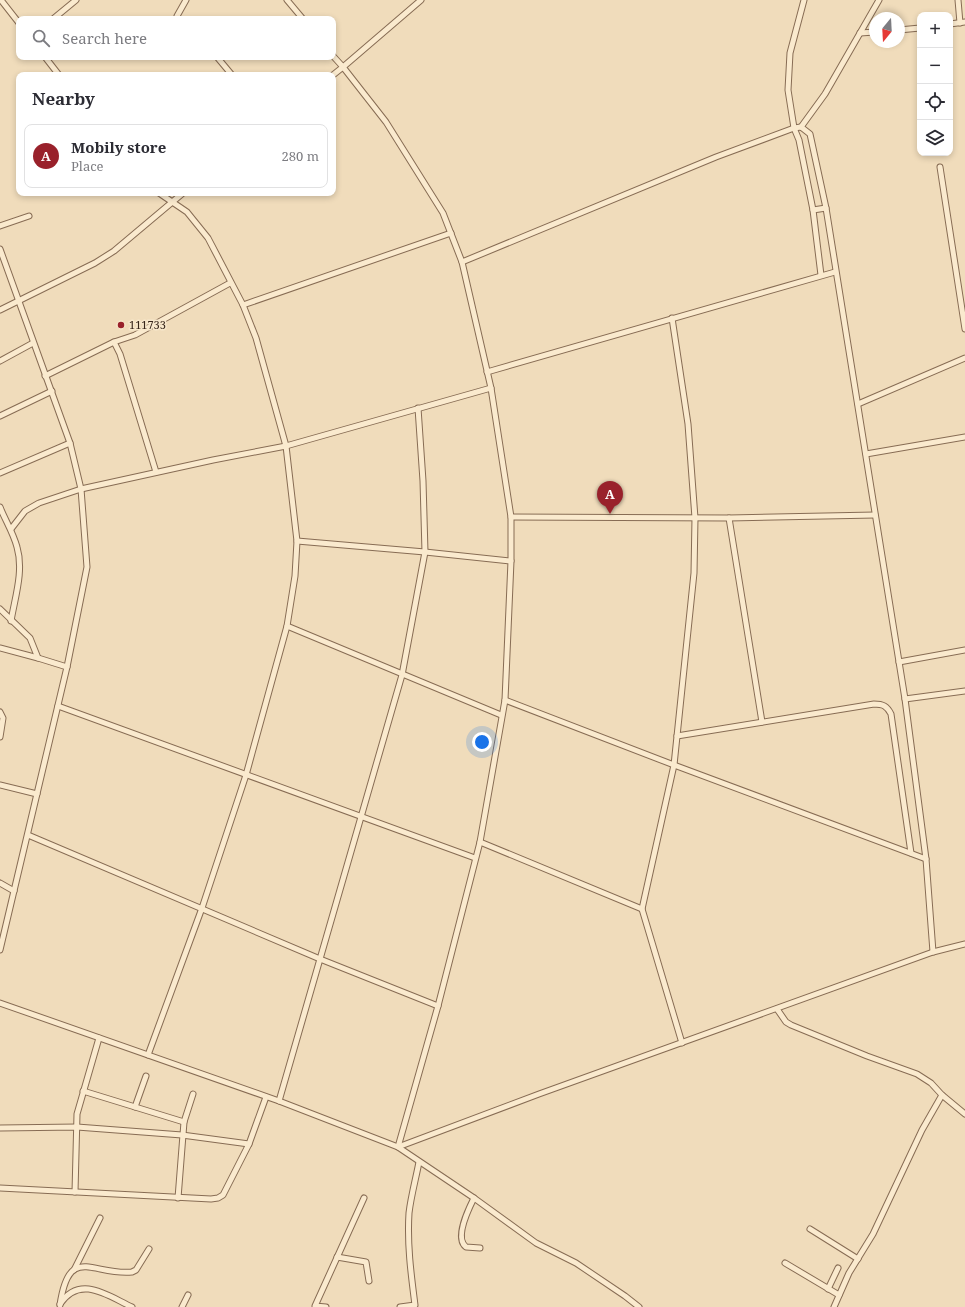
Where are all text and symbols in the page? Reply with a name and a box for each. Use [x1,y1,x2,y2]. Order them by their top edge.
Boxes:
north arrow [869,12,905,48]
map controls [917,12,953,156]
button: + [917,12,953,48]
search box [16,16,336,60]
icon: search [30,27,52,49]
text: Search here [62,28,147,48]
button: − [917,48,953,84]
button: locate [917,84,953,120]
text: Nearby [32,87,95,110]
button: layers [917,120,953,156]
text: Mobily store [71,137,166,157]
text: A [41,147,51,165]
text: 280 m [282,147,319,165]
text: Place [71,157,104,175]
place label: 111733 [129,317,166,332]
marker: 111733 [116,320,126,330]
pin: A [597,481,623,514]
your location [472,732,492,752]

